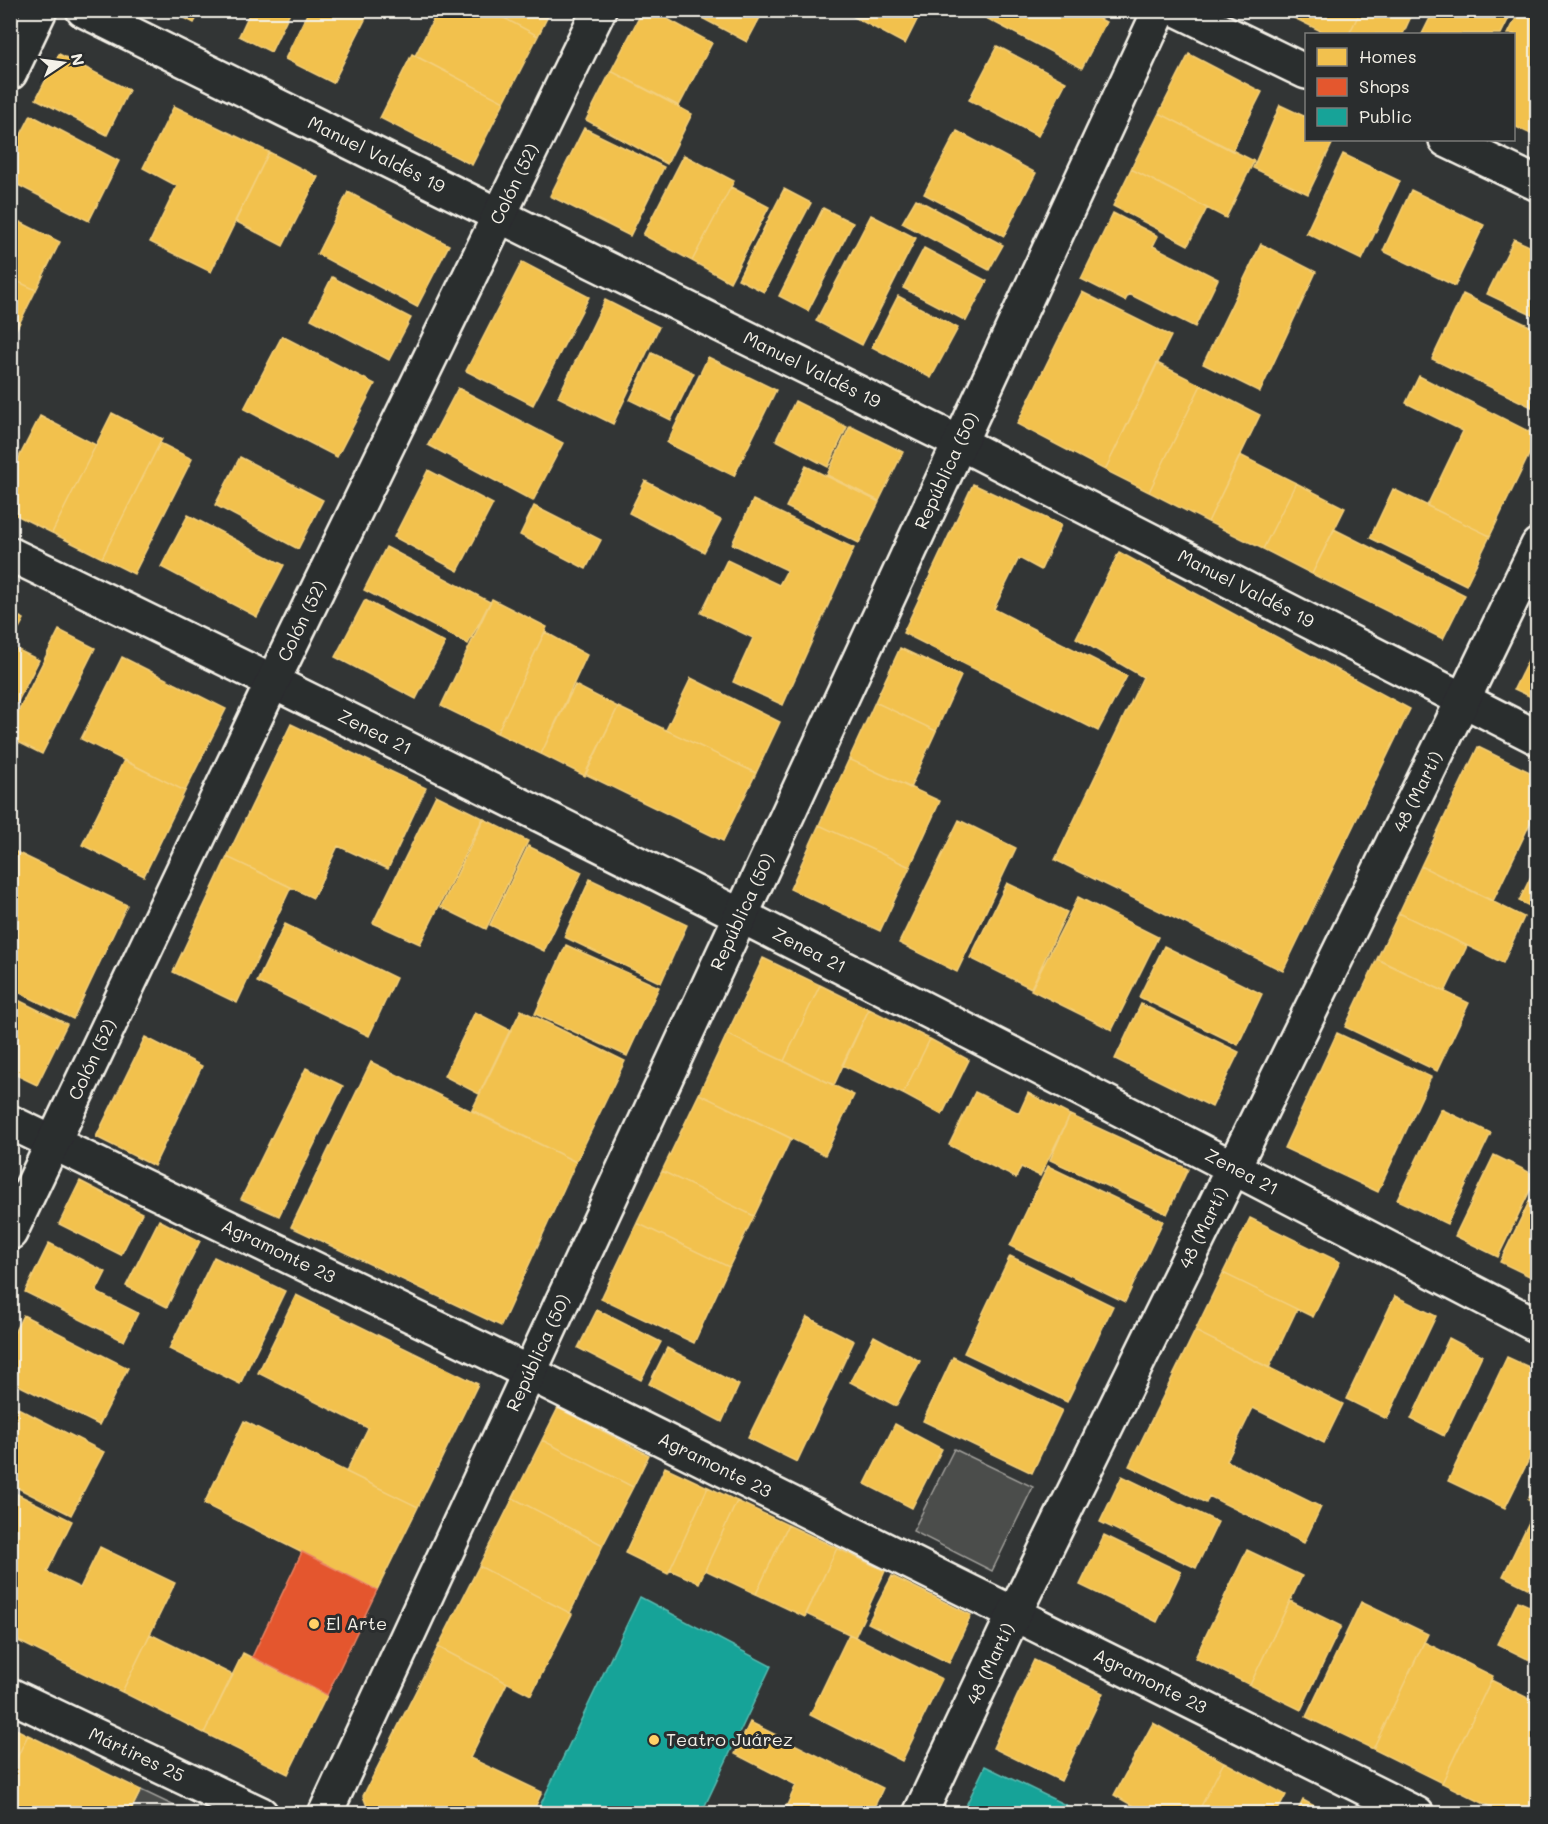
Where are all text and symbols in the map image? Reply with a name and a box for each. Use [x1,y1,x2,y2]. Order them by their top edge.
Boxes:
north arrow [33,33,93,93]
legend [1305,33,1515,141]
text: Homes [1359,44,1417,68]
text: N [67,51,90,68]
text: Shops [1359,74,1410,98]
text: Public [1359,104,1412,128]
street label: Manuel Valdés 19 [304,110,450,198]
street label: Colón (52) [484,139,543,228]
street label: Manuel Valdés 19 [740,325,885,413]
street label: República (50) [908,408,983,533]
street label: Manuel Valdés 19 [1174,543,1319,633]
street label: Colón (52) [271,576,331,665]
street label: Zenea 21 [334,703,416,760]
street label: 48 (Martí) [1387,747,1447,836]
street label: República (50) [704,849,779,974]
street label: Zenea 21 [769,921,850,978]
street label: Colón (52) [62,1015,121,1104]
street label: Zenea 21 [1201,1142,1283,1200]
street label: 48 (Martí) [1173,1183,1233,1272]
street label: Agramonte 23 [218,1213,340,1288]
street label: República (50) [500,1290,575,1415]
street label: Agramonte 23 [655,1426,776,1503]
place label: El Arte [326,1611,387,1635]
marker: El Arte [307,1617,321,1631]
street label: 48 (Martí) [960,1619,1019,1708]
street label: Agramonte 23 [1090,1642,1211,1719]
street label: Mártires 25 [85,1721,189,1787]
place label: Teatro Juárez [666,1727,793,1751]
marker: Teatro Juárez [647,1733,661,1747]

